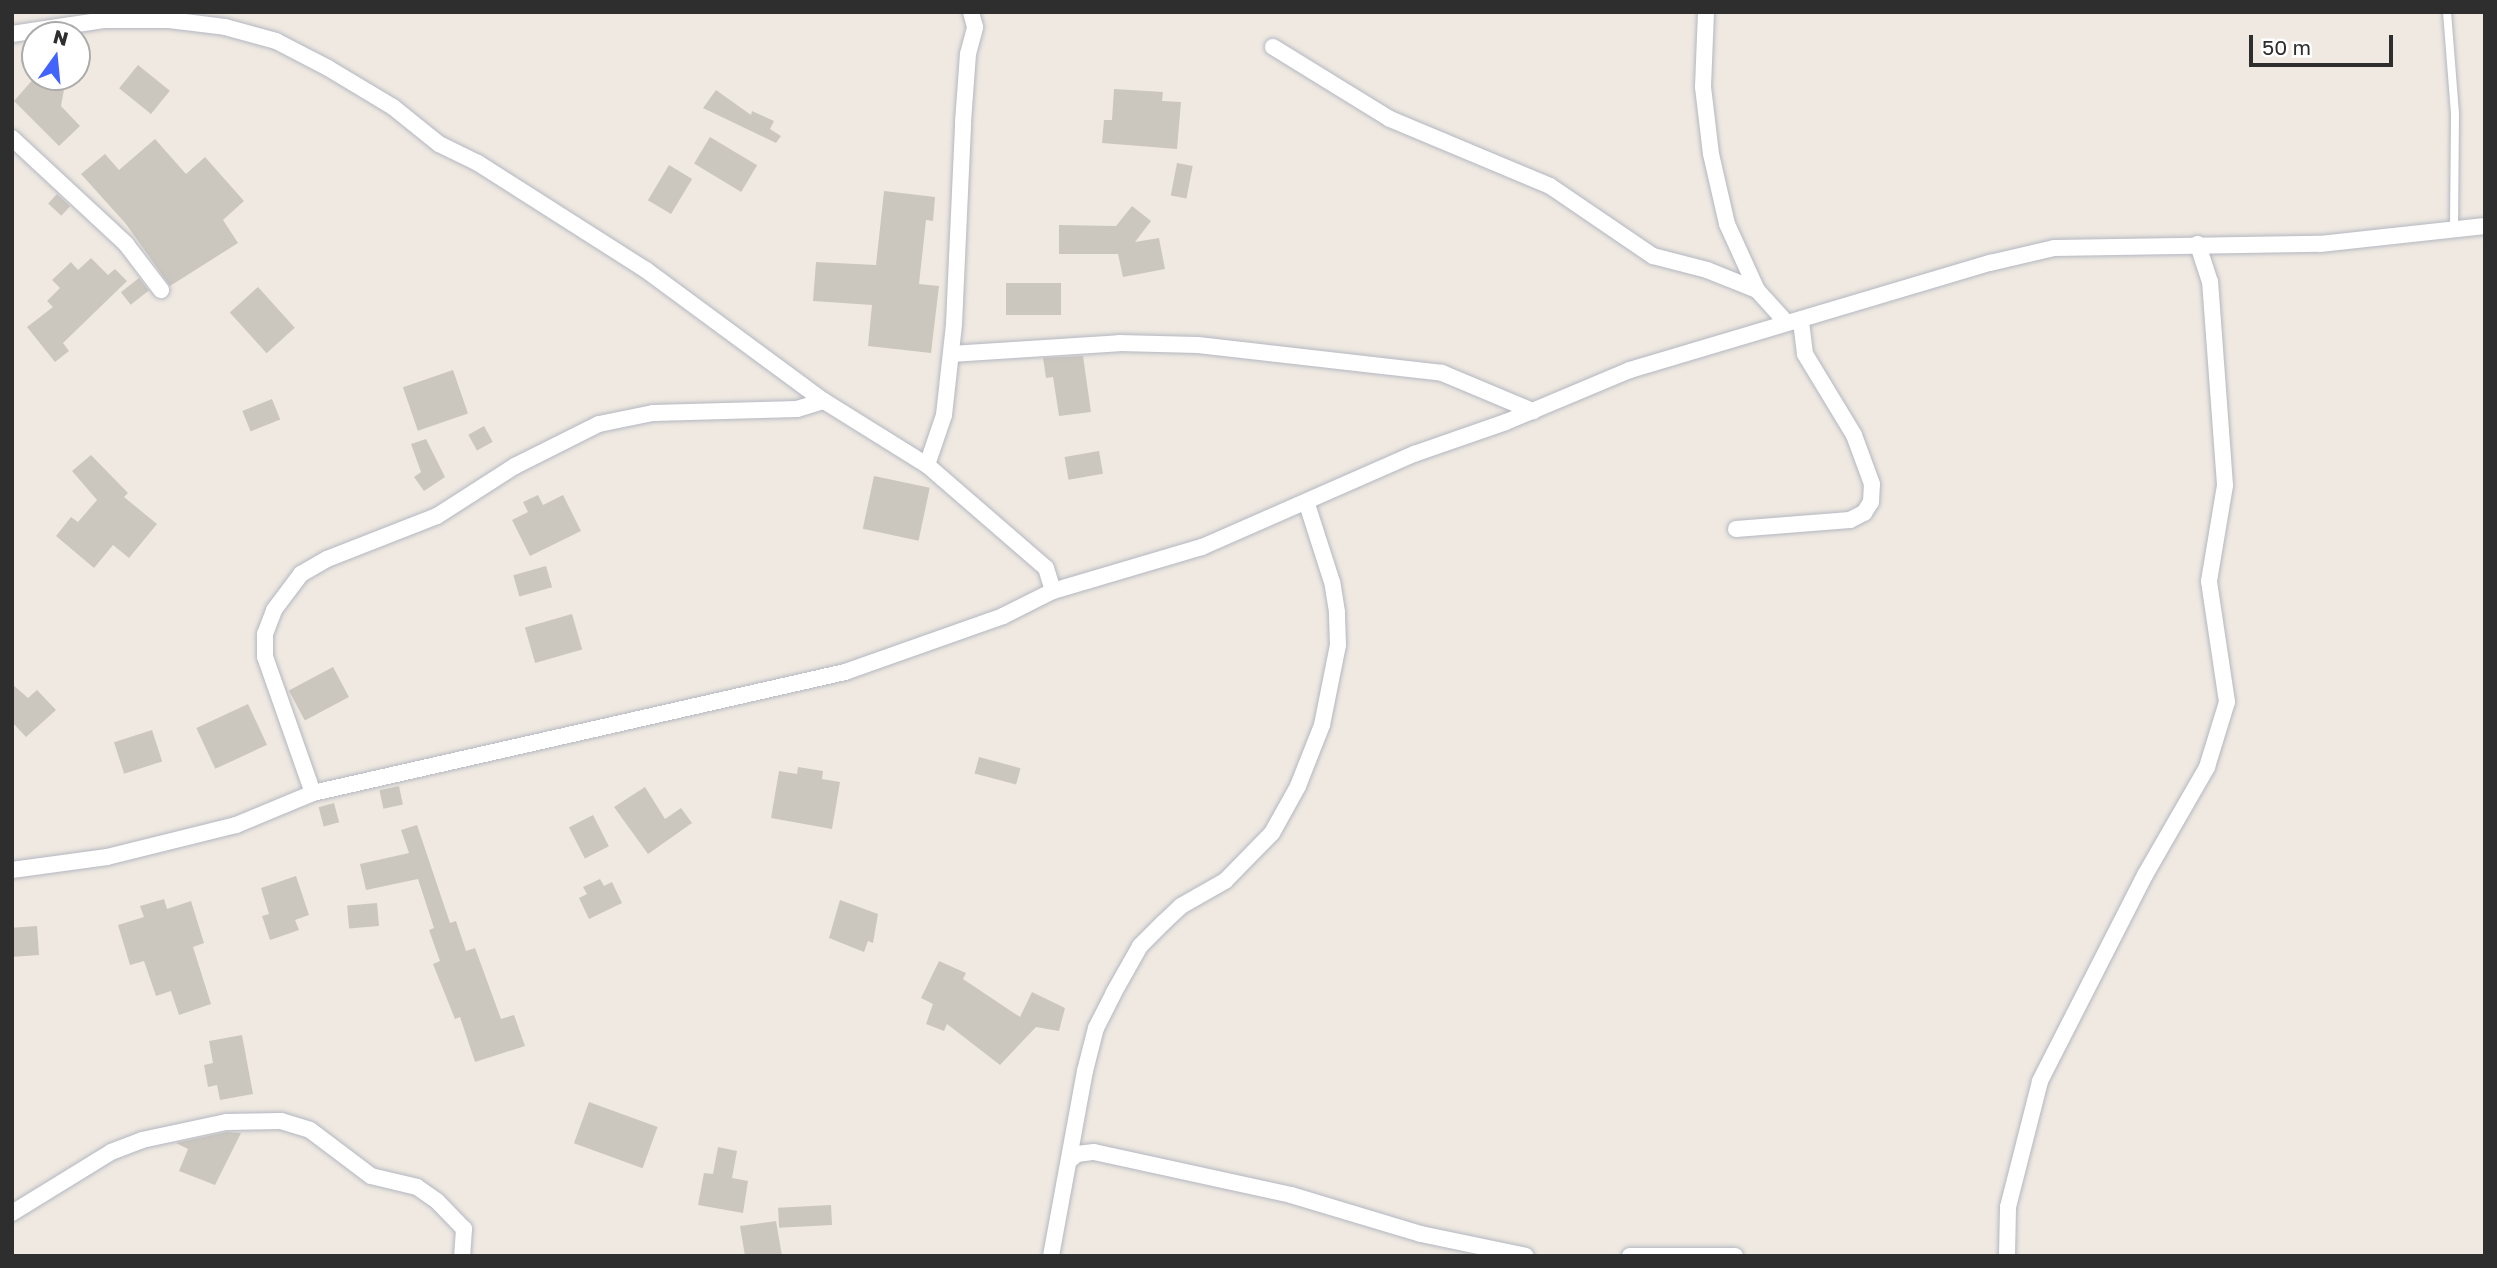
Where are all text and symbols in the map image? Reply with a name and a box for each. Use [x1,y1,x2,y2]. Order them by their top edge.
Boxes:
north arrow [21,21,91,91]
scale bar [2252,21,2396,65]
text: N [51,24,71,50]
text: 50 m [2262,34,2311,60]

